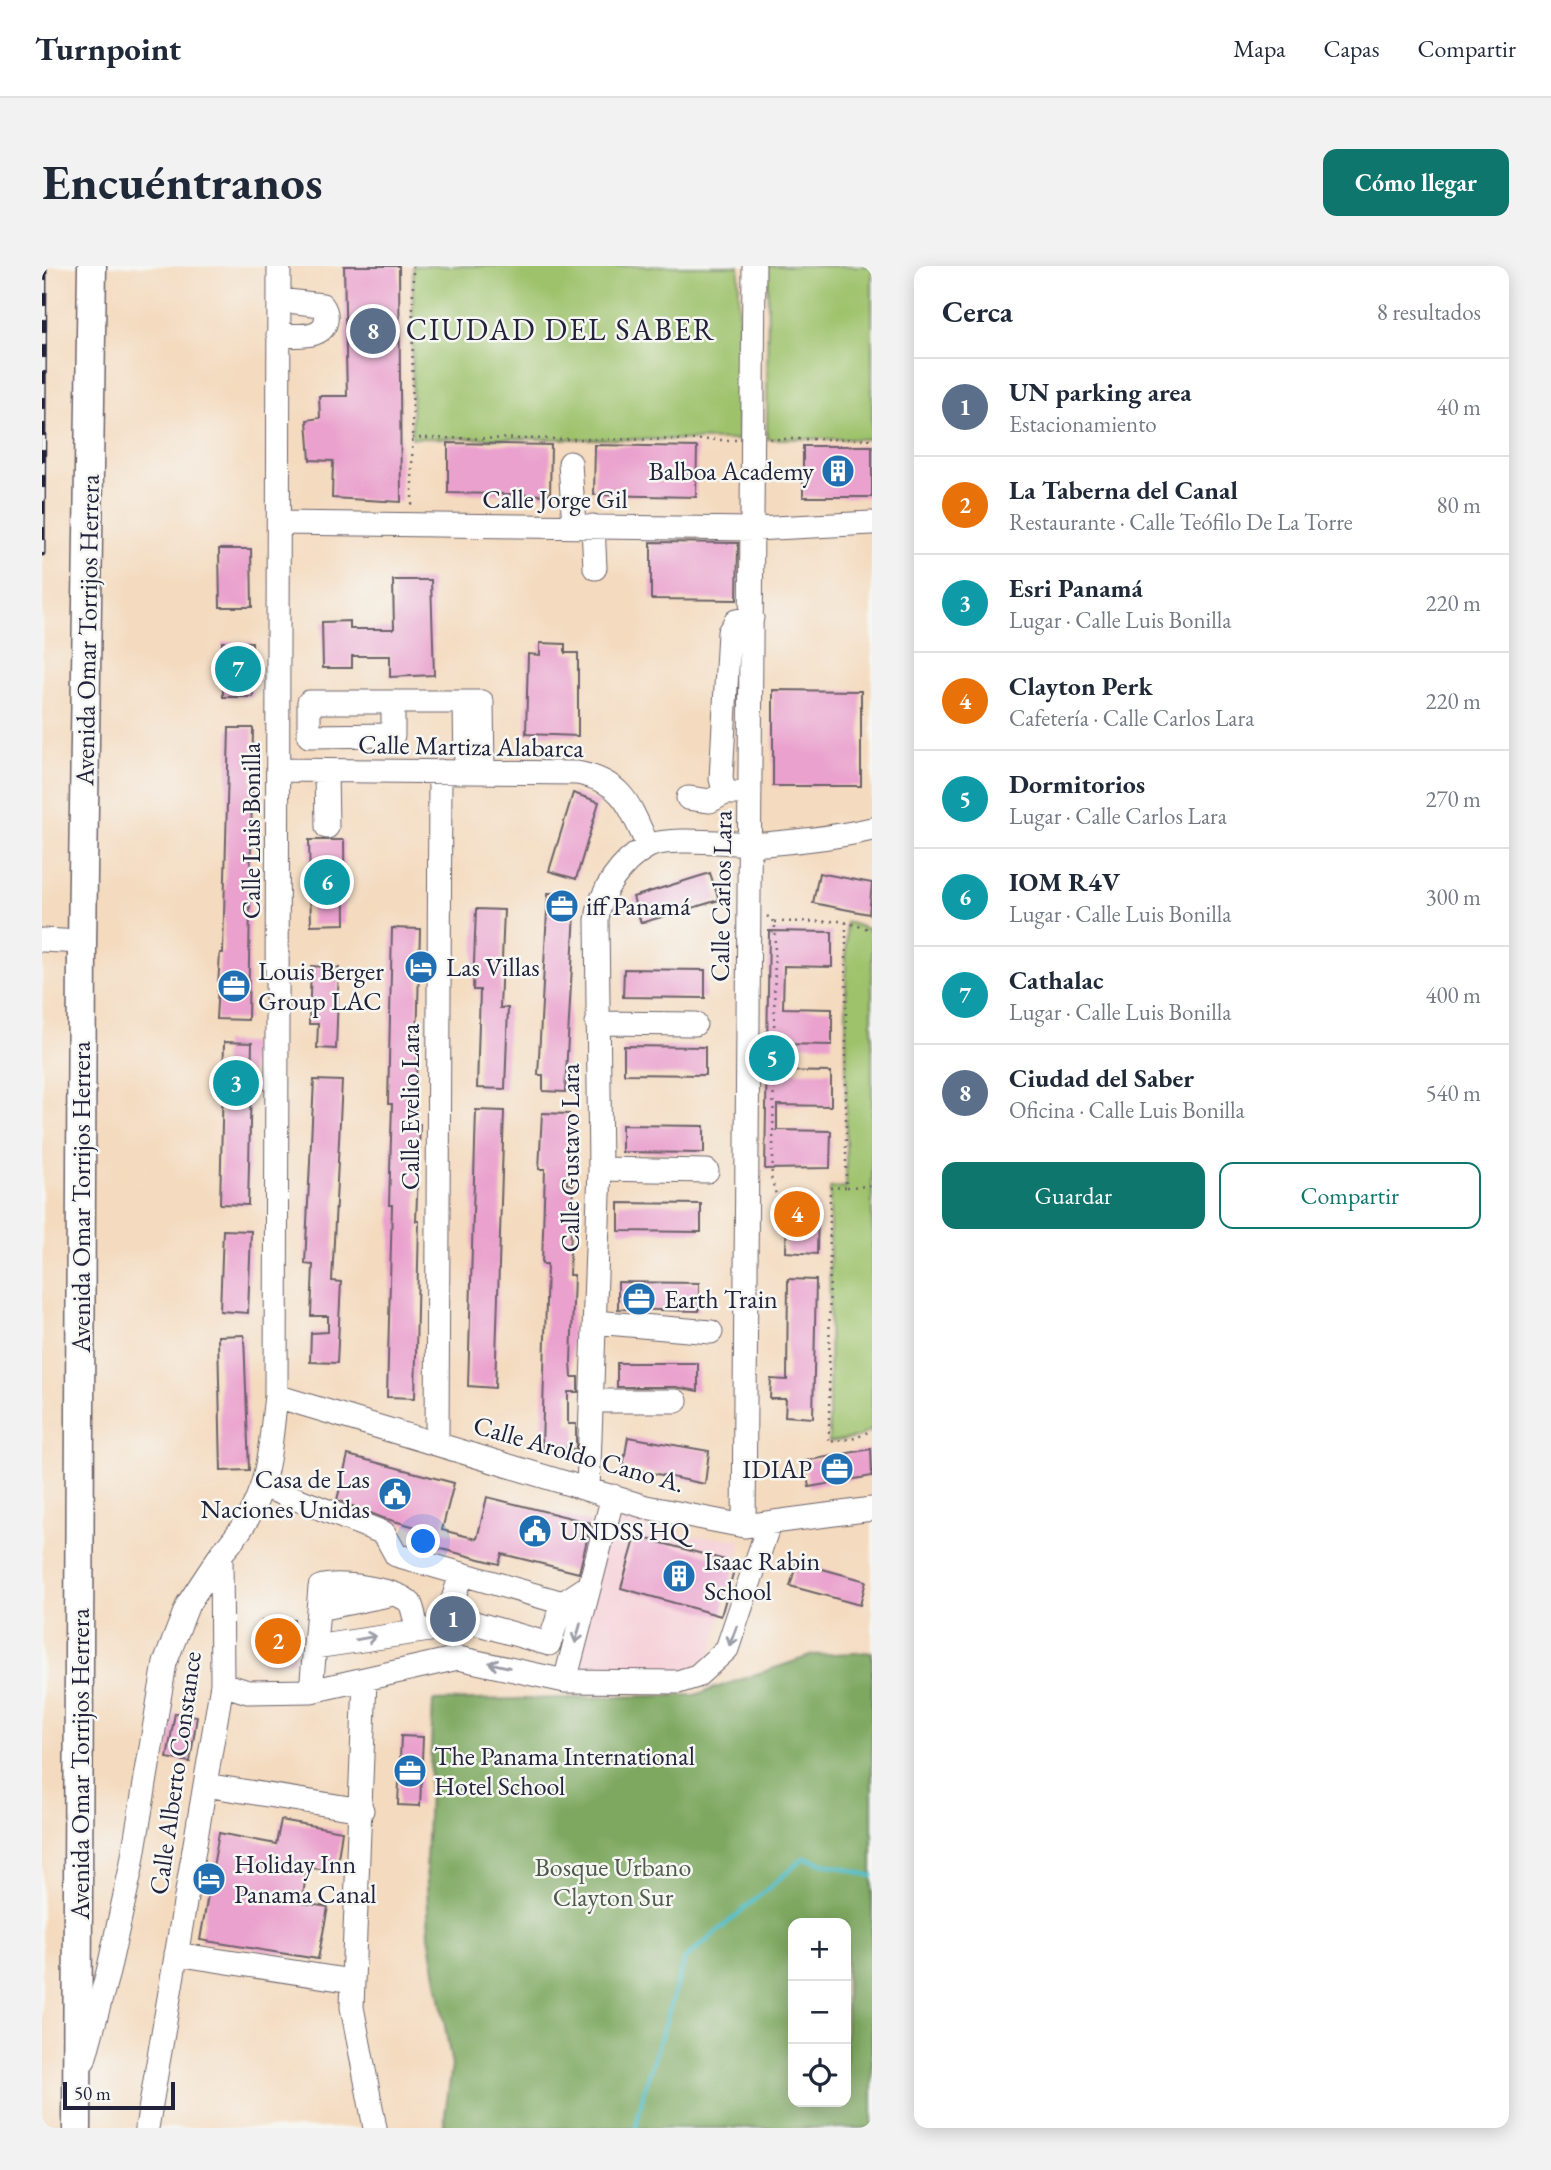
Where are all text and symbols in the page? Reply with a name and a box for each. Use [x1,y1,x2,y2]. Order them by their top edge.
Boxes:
text: Turnpoint [35,27,181,70]
text: Mapa [1233,33,1285,64]
text: Capas [1323,33,1379,64]
text: Compartir [1417,33,1516,64]
button: Cómo llegar [1323,149,1509,216]
text: Encuéntranos [42,150,323,214]
text: Cerca [942,292,1013,331]
text: 8 resultados [1377,297,1481,327]
pin: 8 [350,305,396,357]
district label: CIUDAD DEL SABER [406,310,716,349]
text: UN parking area [1009,375,1192,409]
text: 1 [959,392,971,422]
text: 40 m [1436,392,1481,422]
text: Estacionamiento [1009,409,1157,439]
building icon: Balboa Academy [819,452,857,490]
place label: Balboa Academy [648,454,815,488]
street label: Avenida Omar Torrijos Herrera [67,473,107,787]
text: La Taberna del Canal [1009,473,1238,507]
street label: Calle Jorge Gil [482,482,628,516]
text: 2 [959,490,971,520]
text: 80 m [1436,490,1481,520]
text: Restaurante · Calle Teófilo De La Torre [1009,507,1353,537]
text: Esri Panamá [1009,571,1143,605]
text: 3 [959,588,971,618]
text: 220 m [1425,588,1481,618]
text: Lugar · Calle Luis Bonilla [1009,605,1231,635]
pin: 7 [215,643,261,695]
text: Clayton Perk [1009,669,1153,703]
text: 4 [959,686,971,716]
text: 220 m [1425,686,1481,716]
text: Cafetería · Calle Carlos Lara [1009,703,1254,733]
street label: Calle Martiza Alabarca [358,727,585,765]
street label: Calle Luis Bonilla [234,742,268,919]
text: Dormitorios [1009,767,1145,801]
text: 5 [959,784,971,814]
text: 270 m [1425,784,1481,814]
text: Lugar · Calle Carlos Lara [1009,801,1227,831]
street label: Calle Carlos Lara [703,809,740,982]
pin: 6 [304,856,350,908]
text: IOM R4V [1009,865,1120,899]
text: 6 [959,882,971,912]
text: 300 m [1425,882,1481,912]
office icon: iff Panamá [543,887,581,925]
place label: iff Panamá [586,889,691,923]
text: Lugar · Calle Luis Bonilla [1009,899,1231,929]
hotel icon: Las Villas [402,948,440,986]
place label: Las Villas [446,950,540,984]
place label: Louis Berger Group LAC [258,954,384,1018]
text: Cathalac [1009,963,1104,997]
office icon: Louis Berger Group LAC [215,967,253,1005]
text: 7 [959,980,971,1010]
text: 400 m [1425,980,1481,1010]
text: Lugar · Calle Luis Bonilla [1009,997,1231,1027]
street label: Calle Evelio Lara [393,1023,427,1190]
pin: 5 [749,1032,795,1084]
street label: Avenida Omar Torrijos Herrera [64,1041,98,1354]
pin: 3 [213,1057,259,1109]
text: Ciudad del Saber [1009,1061,1194,1095]
street label: Calle Gustavo Lara [553,1063,587,1253]
text: 8 [959,1078,971,1108]
text: 540 m [1425,1078,1481,1108]
text: Oficina · Calle Luis Bonilla [1009,1095,1245,1125]
button: Guardar [942,1162,1205,1229]
button: Compartir [1219,1162,1481,1229]
pin: 4 [774,1188,820,1240]
office icon: Earth Train [620,1280,658,1318]
place label: Earth Train [664,1282,778,1316]
street label: Calle Aroldo Cano A. [470,1408,688,1500]
office icon: IDIAP [818,1450,856,1488]
place label: IDIAP [742,1452,812,1486]
place label: Casa de Las Naciones Unidas [201,1462,370,1526]
public building icon: Casa de Las Naciones Unidas [376,1475,414,1513]
public building icon: UNDSS HQ [516,1512,554,1550]
place label: UNDSS HQ [560,1514,693,1548]
your location [406,1524,440,1558]
place label: Isaac Rabin School [704,1544,820,1608]
building icon: Isaac Rabin School [660,1557,698,1595]
pin: 1 [430,1593,476,1645]
street label: Avenida Omar Torrijos Herrera [63,1608,97,1921]
pin: 2 [255,1615,301,1667]
one-way arrow [570,1622,583,1644]
one-way arrow [726,1624,738,1646]
one-way arrow [354,1631,377,1645]
street label: Calle Alberto Constance [141,1649,209,1897]
one-way arrow [488,1657,511,1671]
place label: The Panama International Hotel School [434,1739,695,1803]
office icon: The Panama International Hotel School [391,1752,429,1790]
place label: Holiday Inn Panama Canal [234,1847,377,1911]
park label: Bosque Urbano Clayton Sur [535,1850,691,1914]
hotel icon: Holiday Inn Panama Canal [190,1860,228,1898]
map controls [788,1918,851,2107]
button: + [788,1918,851,1981]
button: − [788,1981,851,2044]
button: locate [788,2044,851,2107]
scale bar [63,2079,175,2111]
text: 50 m [74,2081,111,2106]

